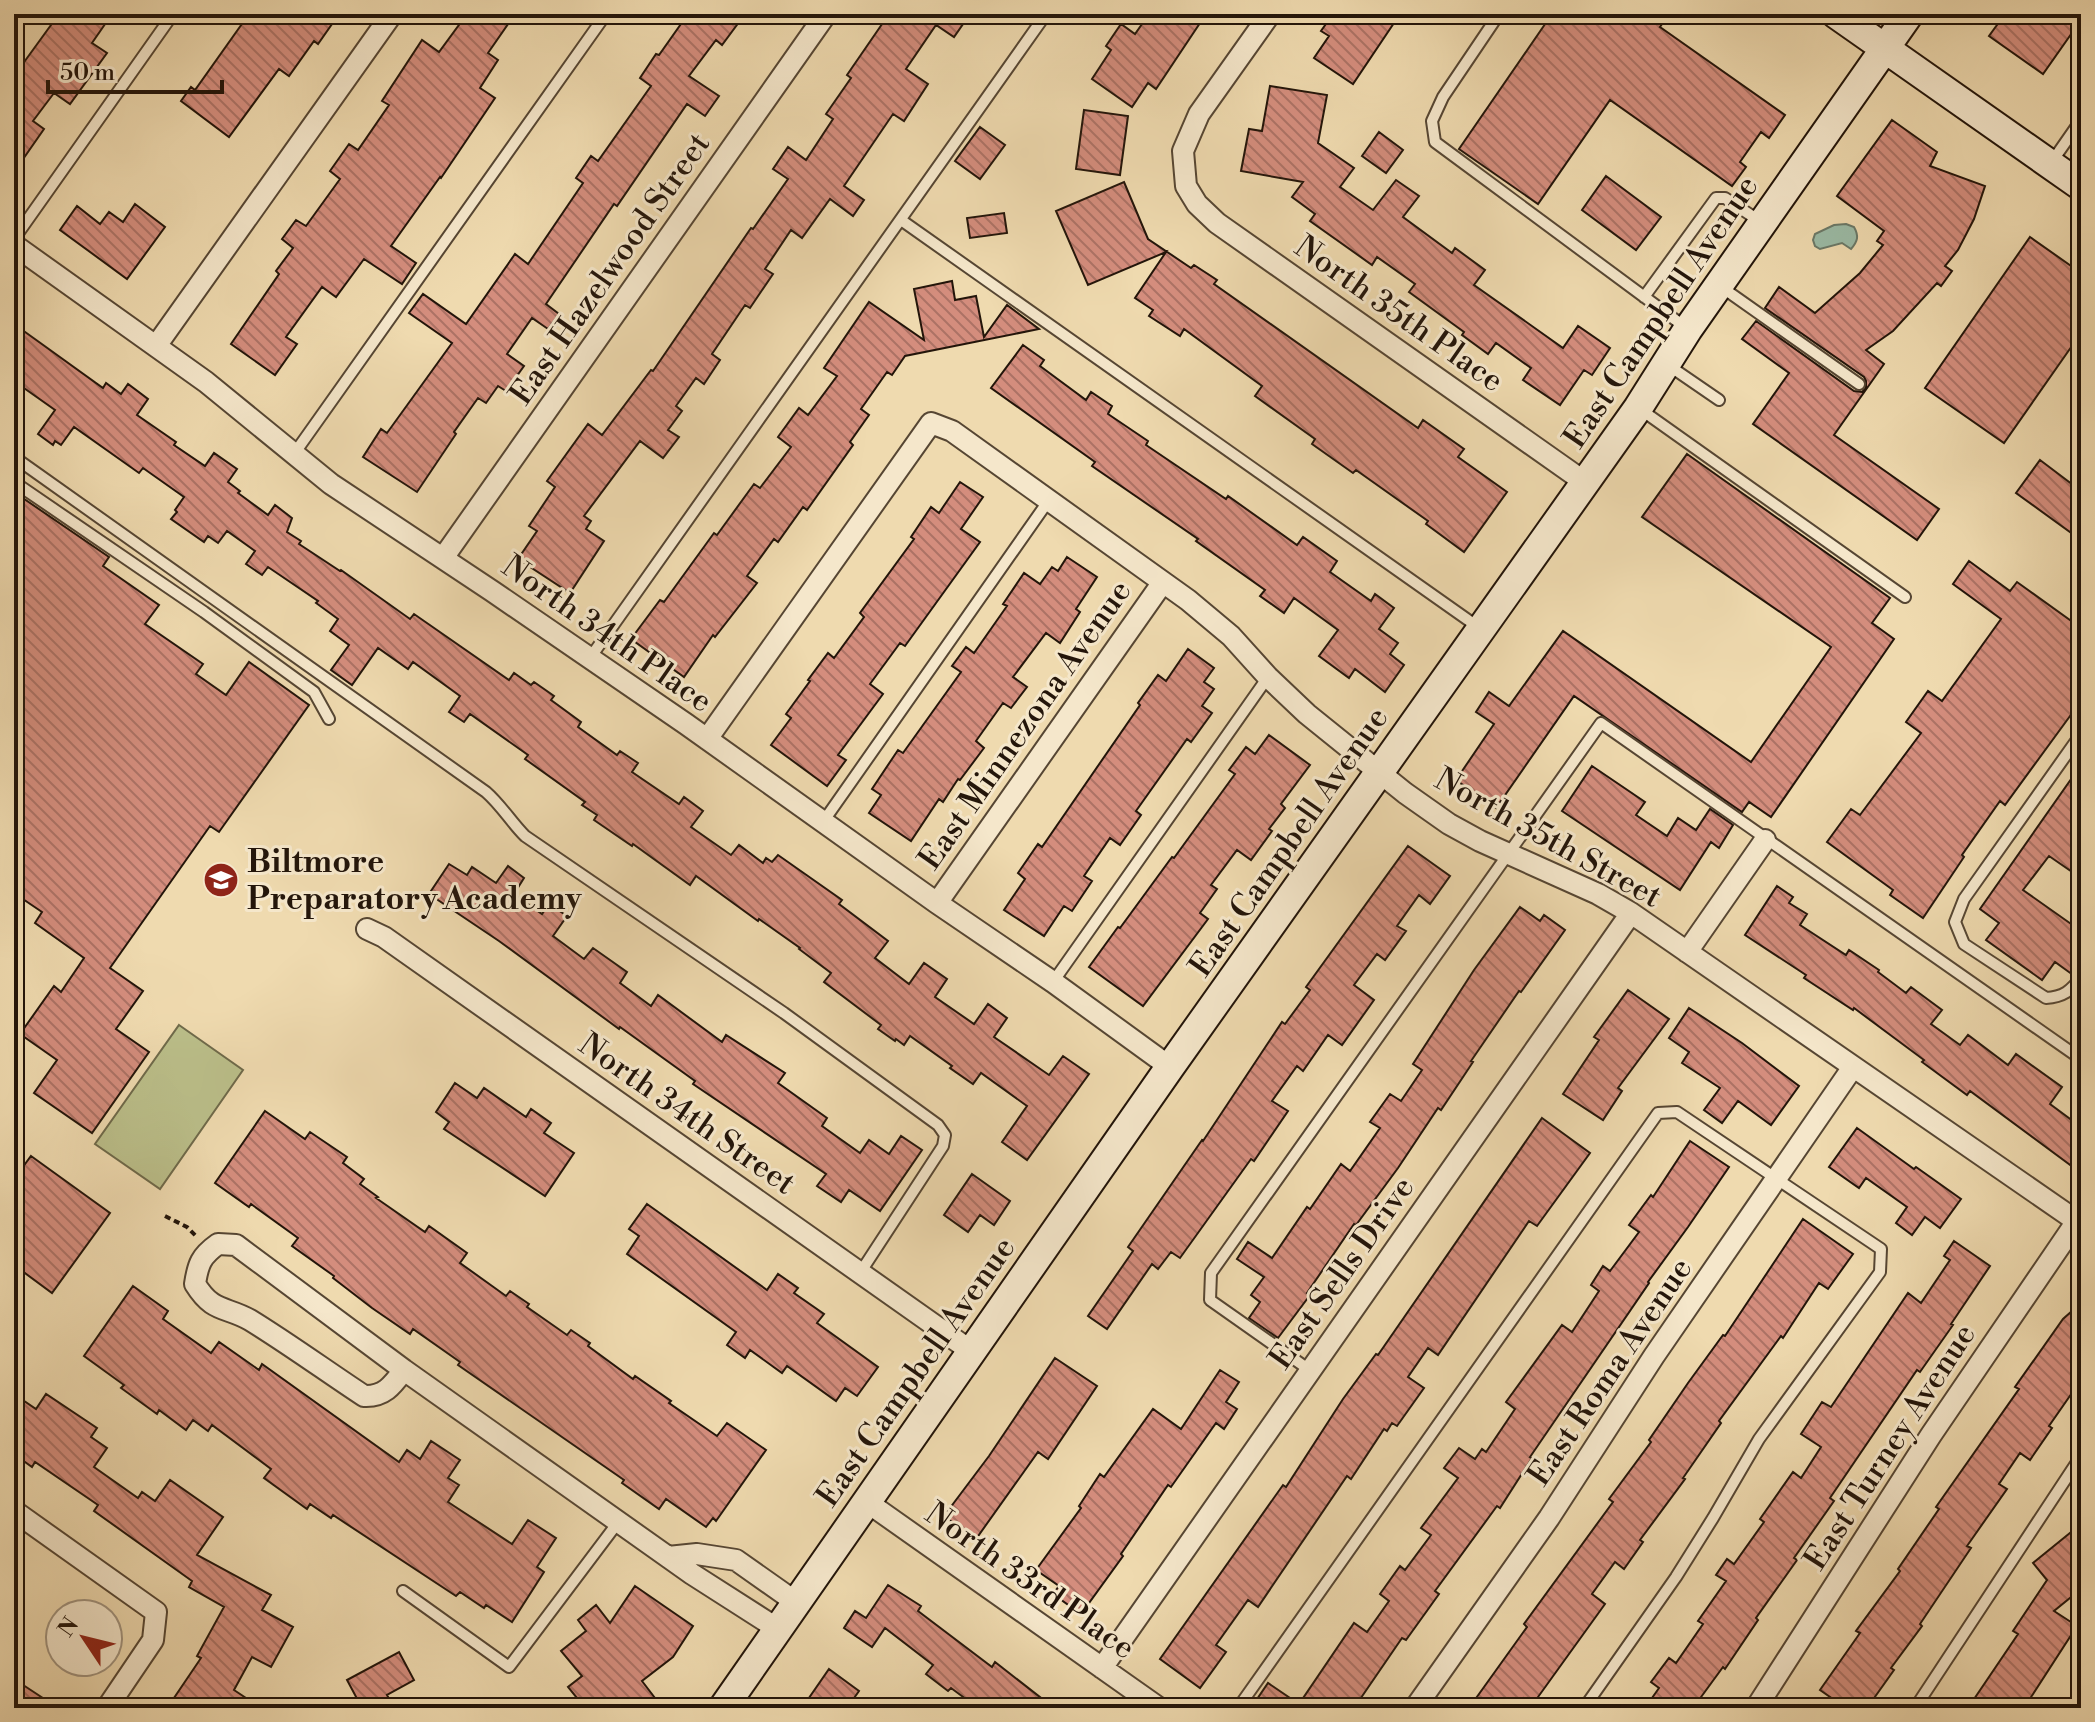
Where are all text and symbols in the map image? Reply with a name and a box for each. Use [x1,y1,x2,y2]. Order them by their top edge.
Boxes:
scale bar [48,44,222,94]
text: 50 m [60,58,115,88]
street label: East Hazelwood Street [501,125,719,413]
street label: East Campbell Avenue [1555,168,1767,456]
street label: North 35th Place [1287,227,1511,401]
street label: North 34th Place [494,547,720,721]
street label: East Minnezona Avenue [910,572,1140,878]
street label: East Campbell Avenue [1181,699,1397,985]
street label: North 35th Street [1428,759,1668,917]
place label: Biltmore Preparatory Academy [247,842,583,919]
school or university icon: Biltmore Preparatory Academy [202,861,240,899]
street label: North 34th Street [571,1024,803,1204]
street label: East Sells Drive [1261,1169,1423,1377]
street label: East Campbell Avenue [808,1229,1024,1515]
street label: East Roma Avenue [1519,1250,1701,1494]
street label: East Turney Avenue [1795,1316,1985,1578]
street label: North 33rd Place [917,1494,1143,1668]
north arrow [44,1598,124,1678]
text: N [53,1612,85,1642]

